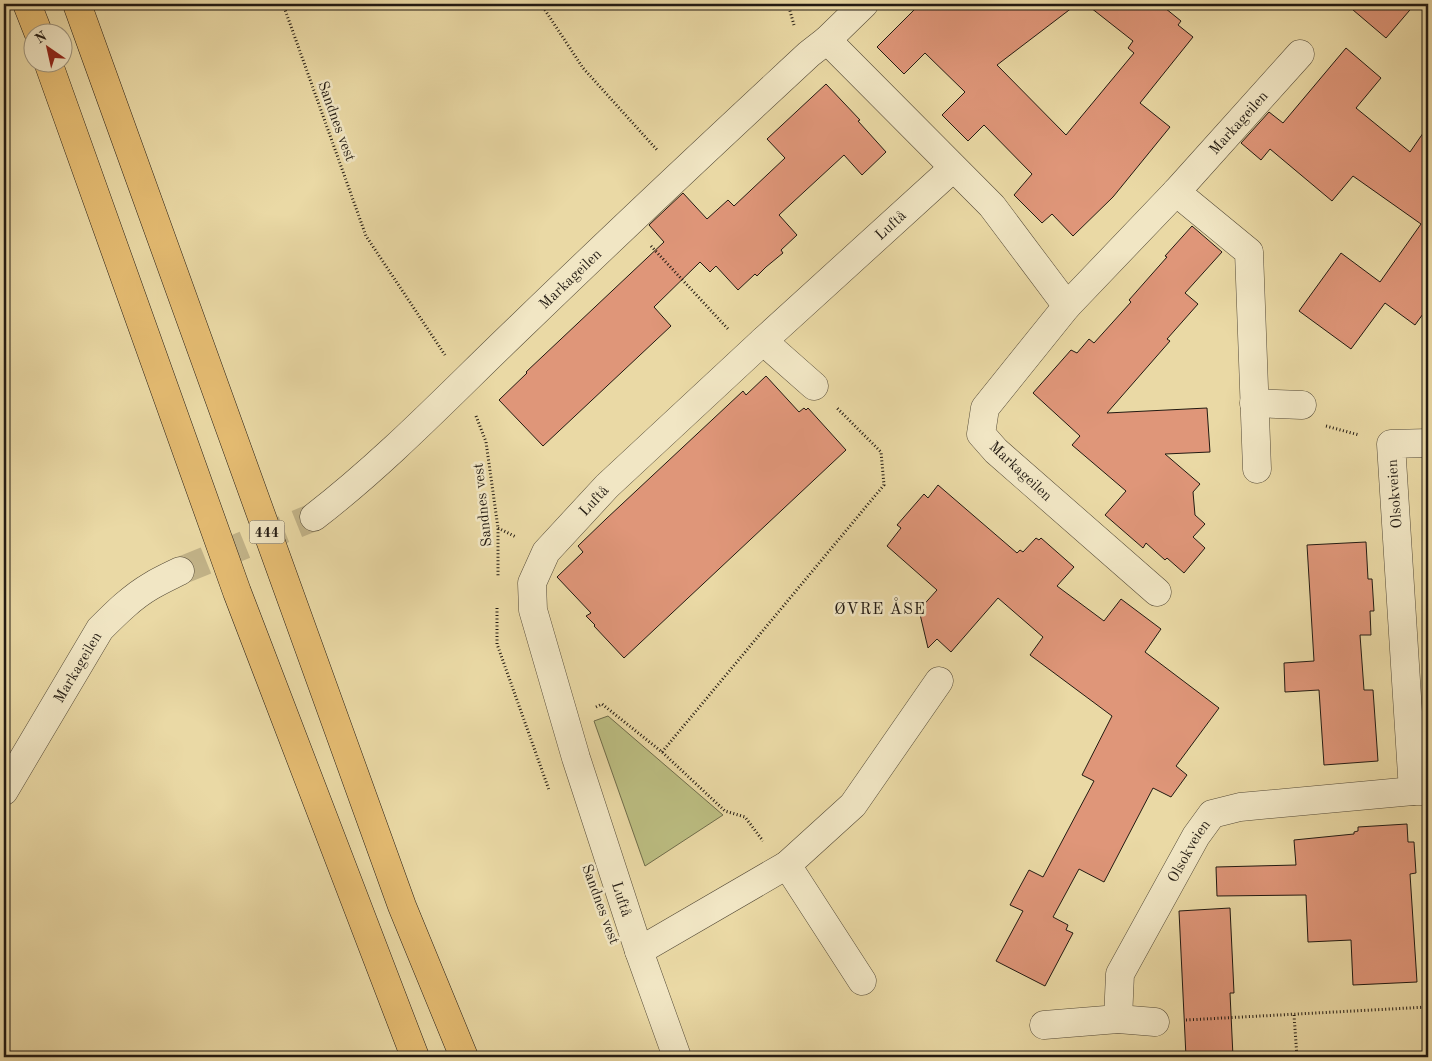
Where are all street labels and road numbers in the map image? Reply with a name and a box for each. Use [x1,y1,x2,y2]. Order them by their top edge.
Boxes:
street label: Sandnes vest [314,79,357,164]
street label: Markageilen [1207,89,1272,158]
street label: Luftå [873,208,910,244]
street label: Markageilen [537,247,605,313]
street label: Markageilen [986,440,1054,505]
street label: Olsokveien [1386,459,1405,529]
street label: Sandnes vest [472,462,495,548]
street label: Luftå [577,483,613,520]
road number: 444 [250,520,284,544]
street label: Markageilen [52,630,105,706]
street label: Olsokveien [1166,818,1214,885]
street label: Sandnes vest [578,862,621,947]
street label: Luftå [608,880,633,919]

